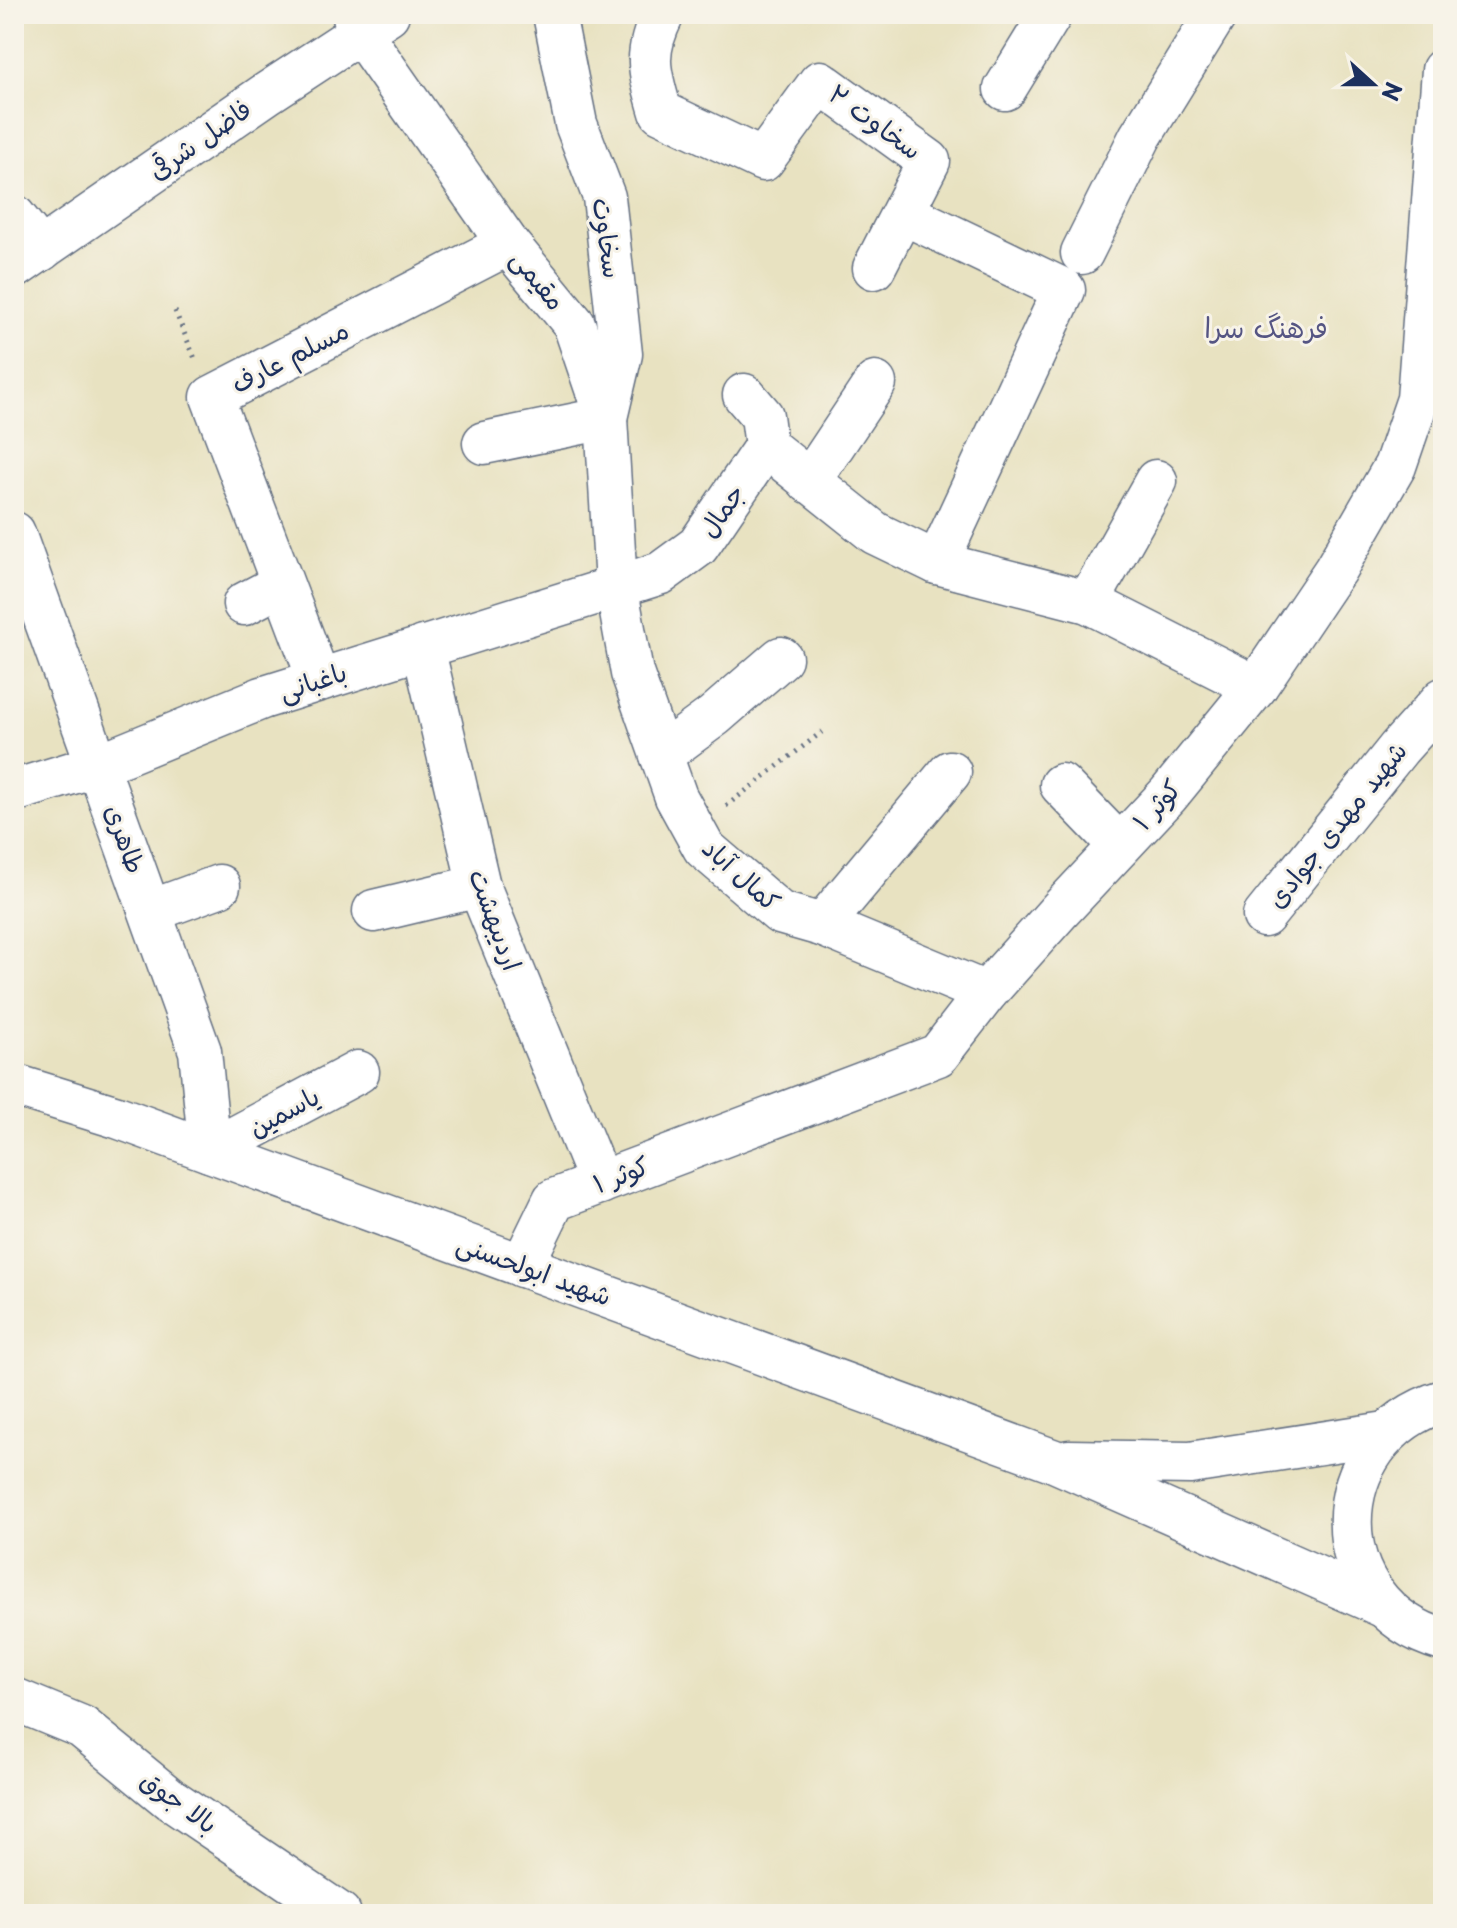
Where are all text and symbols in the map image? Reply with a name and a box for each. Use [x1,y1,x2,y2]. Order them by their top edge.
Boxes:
north arrow [1333,44,1413,124]
street label: سخاوت ۲ [821,74,931,168]
text: N [1375,78,1412,106]
street label: فاضل شرقی [139,89,259,189]
street label: سخاوت [584,195,633,281]
street label: مقیمی [502,240,576,318]
district label: فرهنگ سرا [1204,305,1328,348]
street label: مسلم عارف [224,309,356,404]
street label: جمال [688,475,753,545]
street label: باغبانی [274,651,352,710]
street label: شهید مهدی جوادی [1256,732,1415,916]
street label: کوثر ۱ [1122,770,1190,838]
street label: طاهری [96,798,157,879]
street label: کمال آباد [694,828,790,920]
street label: اردیبهشت [460,863,533,976]
street label: یاسمین [241,1076,326,1146]
street label: کوثر ۱ [587,1145,654,1202]
street label: شهید ابولحسنی [452,1223,617,1315]
street label: بالا جوق [133,1759,227,1842]

